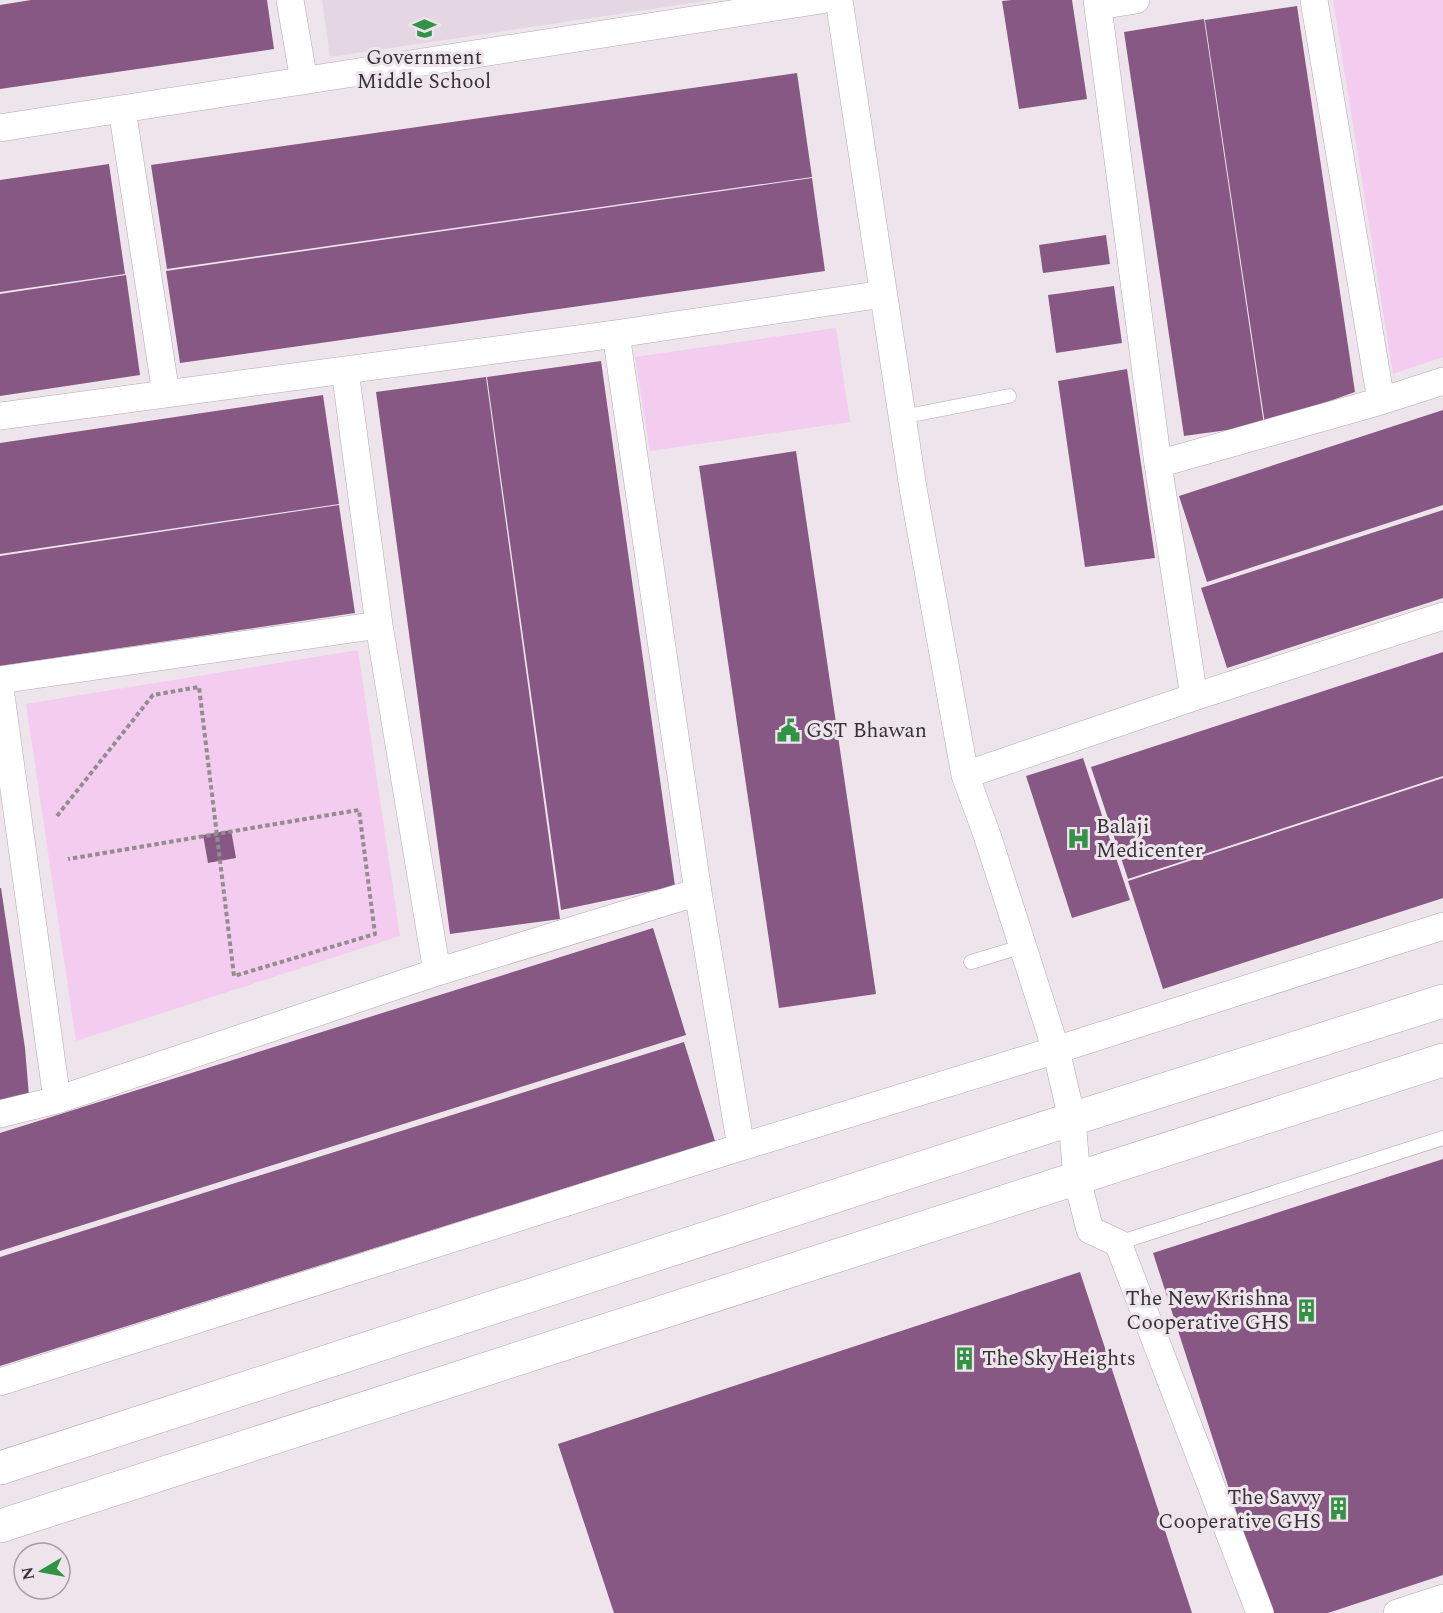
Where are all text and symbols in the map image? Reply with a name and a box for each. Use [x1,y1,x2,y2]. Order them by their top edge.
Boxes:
school or university icon: Government Middle School [411,16,437,42]
place label: Government Middle School [357,42,491,98]
place label: GST Bhawan [806,715,927,747]
public building icon: GST Bhawan [775,717,801,743]
place label: Balaji Medicenter [1096,811,1203,867]
hospital icon: Balaji Medicenter [1065,825,1091,851]
place label: The New Krishna Cooperative GHS [1126,1283,1290,1339]
building icon: The New Krishna Cooperative GHS [1294,1297,1320,1323]
place label: The Sky Heights [982,1343,1136,1375]
building icon: The Sky Heights [951,1345,977,1371]
place label: The Savvy Cooperative GHS [1158,1482,1322,1538]
building icon: The Savvy Cooperative GHS [1326,1496,1352,1522]
north arrow [12,1541,72,1601]
text: N [15,1565,41,1582]

